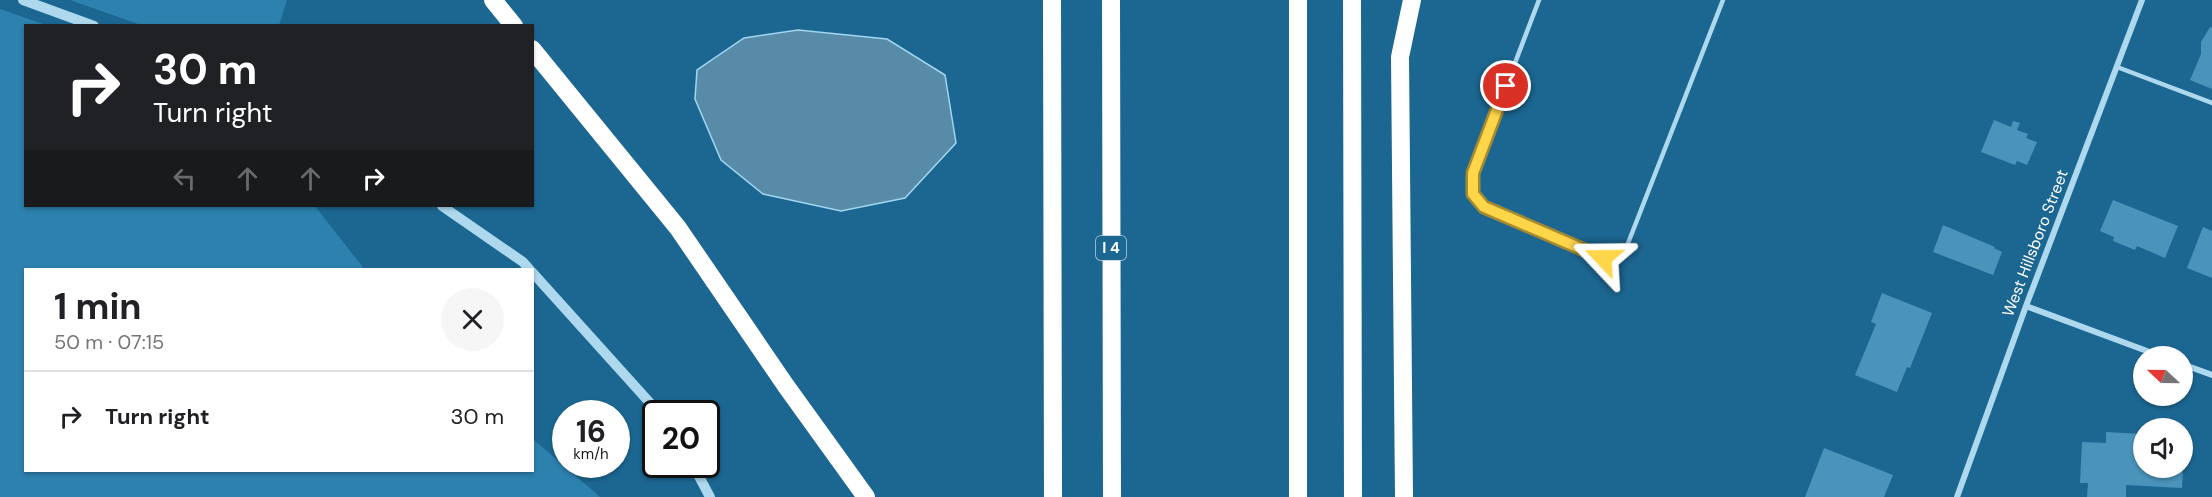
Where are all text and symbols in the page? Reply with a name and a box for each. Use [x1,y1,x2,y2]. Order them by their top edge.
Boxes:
text: 30 m [153,42,257,97]
icon: right [54,48,132,126]
pin [1480,60,1531,111]
icon: arrive [1489,69,1522,102]
text: Turn right [153,95,273,130]
icon: left [168,162,201,195]
icon: ahead [231,162,264,195]
icon: ahead [294,162,327,195]
icon: right [357,162,390,195]
street label: West Hillsboro Street [1997,166,2073,320]
position arrow [1571,226,1635,290]
road number: I 4 [1096,236,1126,260]
text: 1 min [54,283,142,330]
button: close [441,288,504,351]
text: 50 m · 07:15 [54,329,164,355]
north arrow [2133,346,2193,406]
map controls [2133,346,2193,478]
icon: right [54,400,87,433]
speed limit sign: 20 [642,400,720,478]
text: Turn right [105,402,210,431]
text: 30 m [450,402,504,431]
text: 16 [576,412,606,451]
button: sound [2133,418,2193,478]
text: km/h [573,444,609,464]

